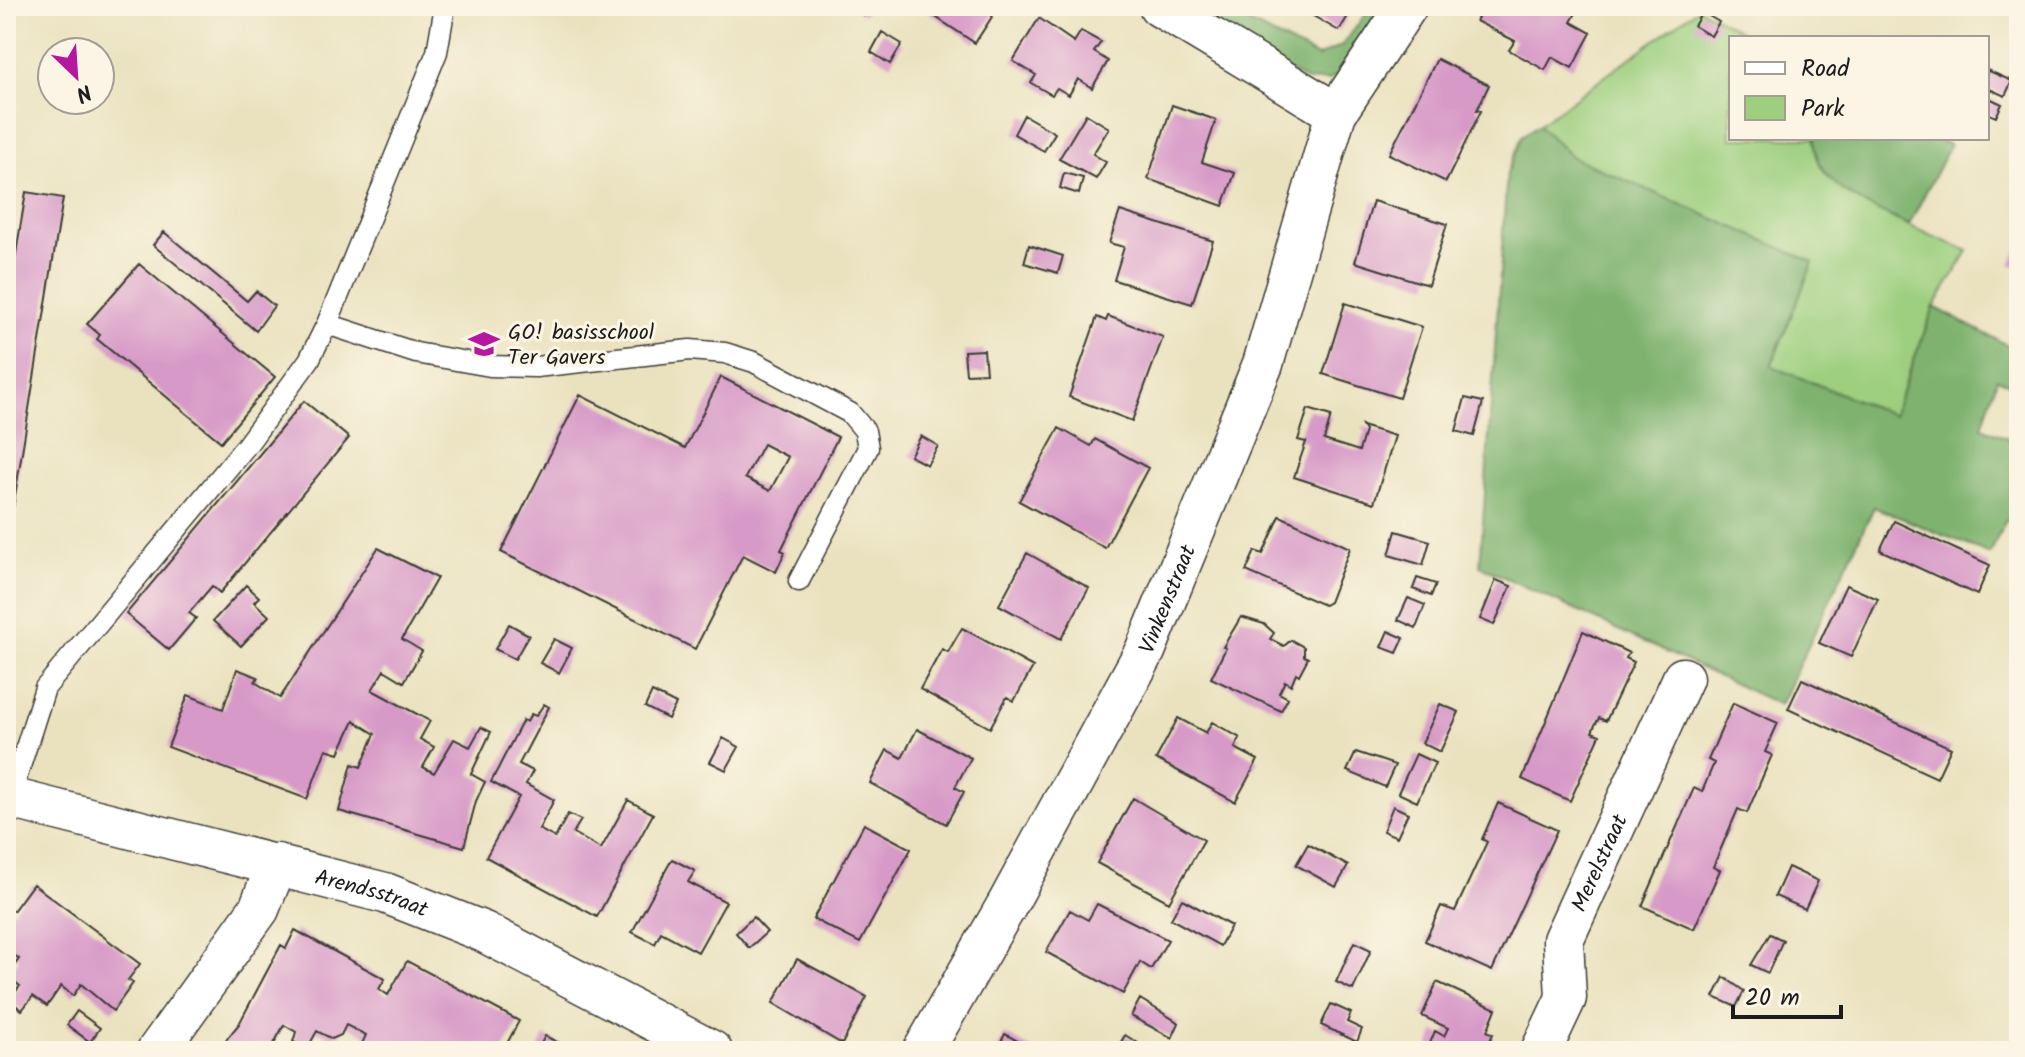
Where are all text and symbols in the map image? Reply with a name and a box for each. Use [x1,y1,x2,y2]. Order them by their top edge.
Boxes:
north arrow [36,36,116,116]
legend [1729,36,1989,140]
text: Road [1801,50,1850,89]
text: N [70,73,97,111]
text: Park [1801,90,1845,129]
place label: GO! basisschool Ter Gavers [508,316,655,376]
school or university icon: GO! basisschool Ter Gavers [467,327,501,361]
street label: Vinkenstraat [1131,539,1207,660]
street label: Merelstraat [1563,808,1639,918]
street label: Arendsstraat [311,861,433,928]
scale bar [1733,969,1841,1019]
text: 20 m [1745,979,1800,1018]

